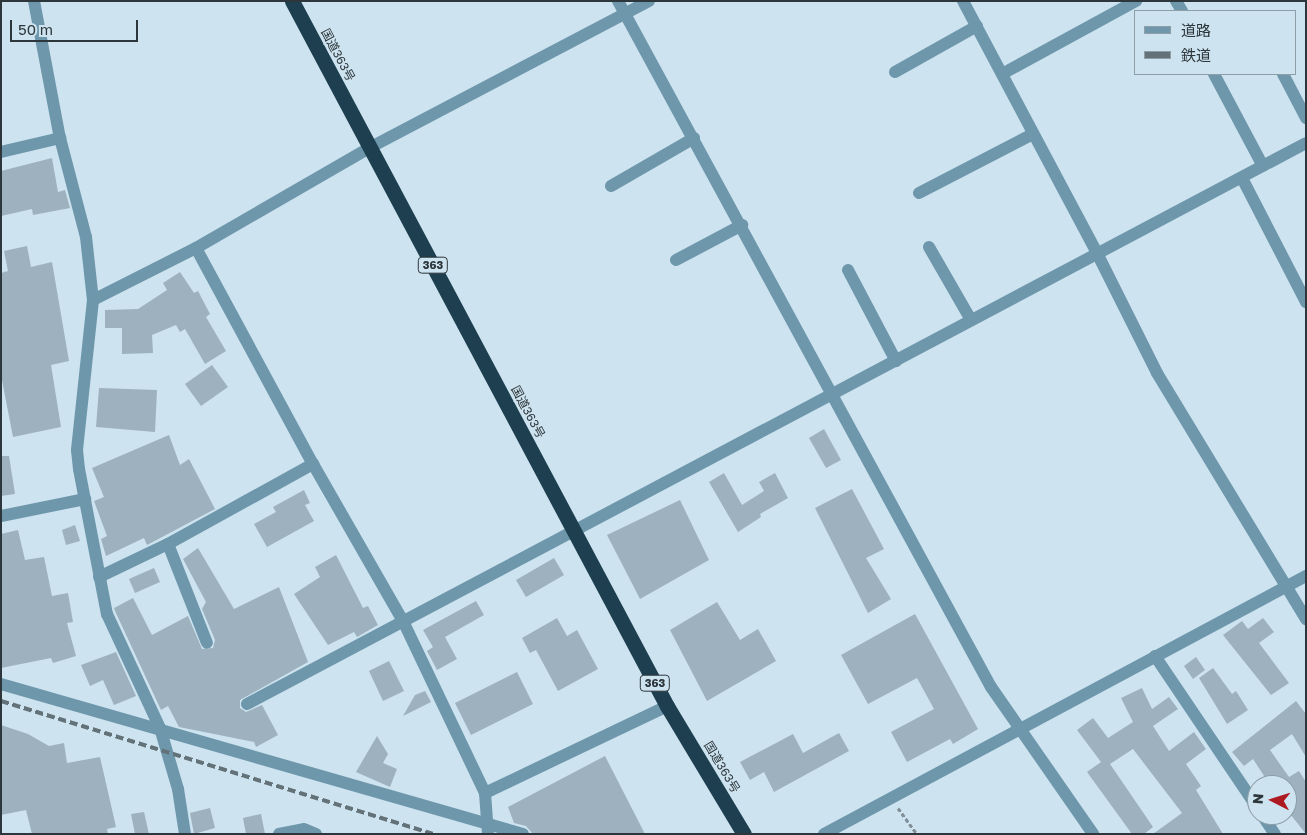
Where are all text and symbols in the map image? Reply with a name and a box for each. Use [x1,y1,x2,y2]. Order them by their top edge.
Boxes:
scale bar [12,10,140,42]
legend [1134,10,1297,75]
text: 50 m [18,20,53,38]
text: 道路 [1181,21,1211,39]
street label: 国道363号 [318,26,358,84]
text: 鉄道 [1181,46,1211,64]
road number: 363 [417,256,449,274]
street label: 国道363号 [508,383,548,441]
road number: 363 [639,674,671,691]
street label: 国道363号 [701,739,743,795]
north arrow [1247,775,1297,825]
text: N [1249,793,1266,805]

